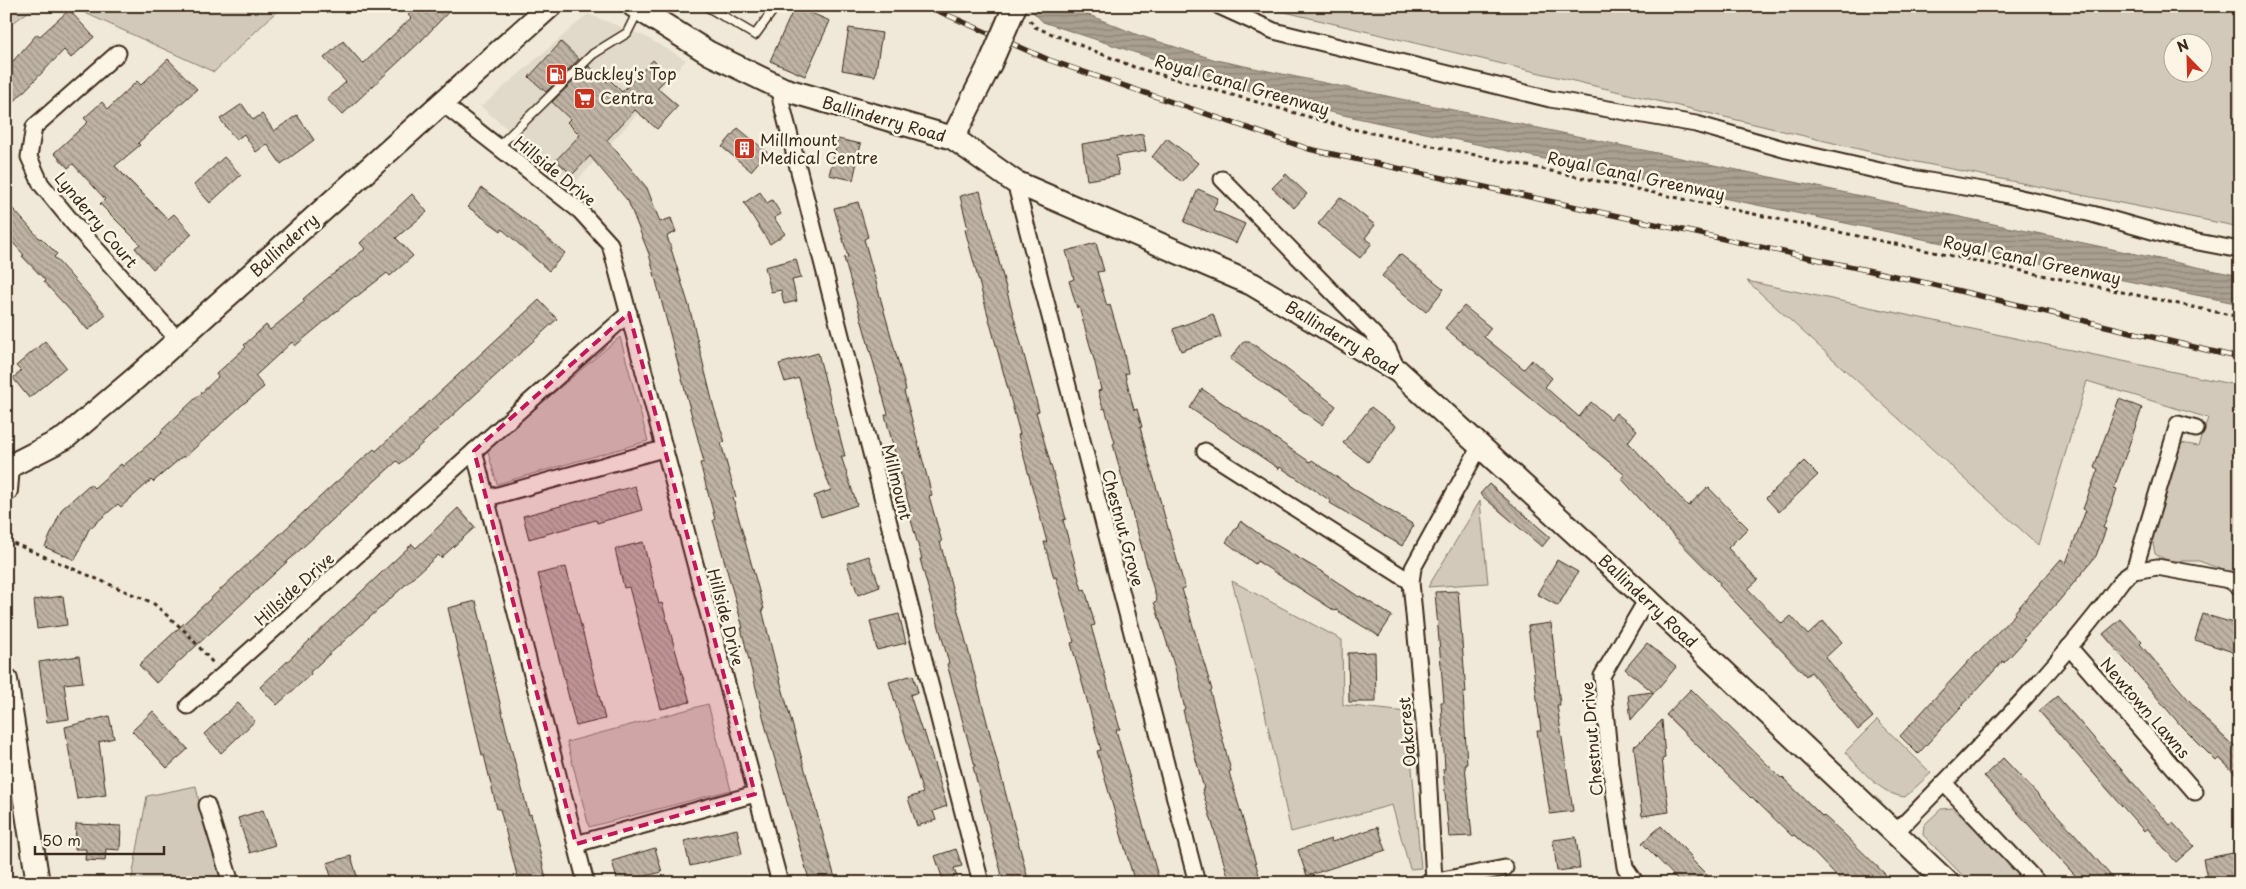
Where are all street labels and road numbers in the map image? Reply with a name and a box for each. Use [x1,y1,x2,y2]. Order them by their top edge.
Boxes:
street label: Royal Canal Greenway [1152,48,1332,120]
street label: Ballinderry Road [820,89,949,147]
street label: Hillside Drive [509,130,602,211]
street label: Royal Canal Greenway [1545,144,1727,206]
street label: Lynderry Court [50,166,144,273]
street label: Ballinderry [244,207,323,282]
street label: Royal Canal Greenway [1941,228,2123,290]
street label: Ballinderry Road [1282,294,1403,380]
street label: Millmount [877,441,919,523]
street label: Chestnut Grove [1097,467,1151,589]
street label: Hillside Drive [248,546,338,631]
street label: Ballinderry Road [1594,548,1704,653]
street label: Hillside Drive [702,565,751,668]
street label: Newtown Lawns [2095,652,2196,763]
street label: Chestnut Drive [1574,681,1608,797]
street label: Oakcrest [1391,696,1421,768]

